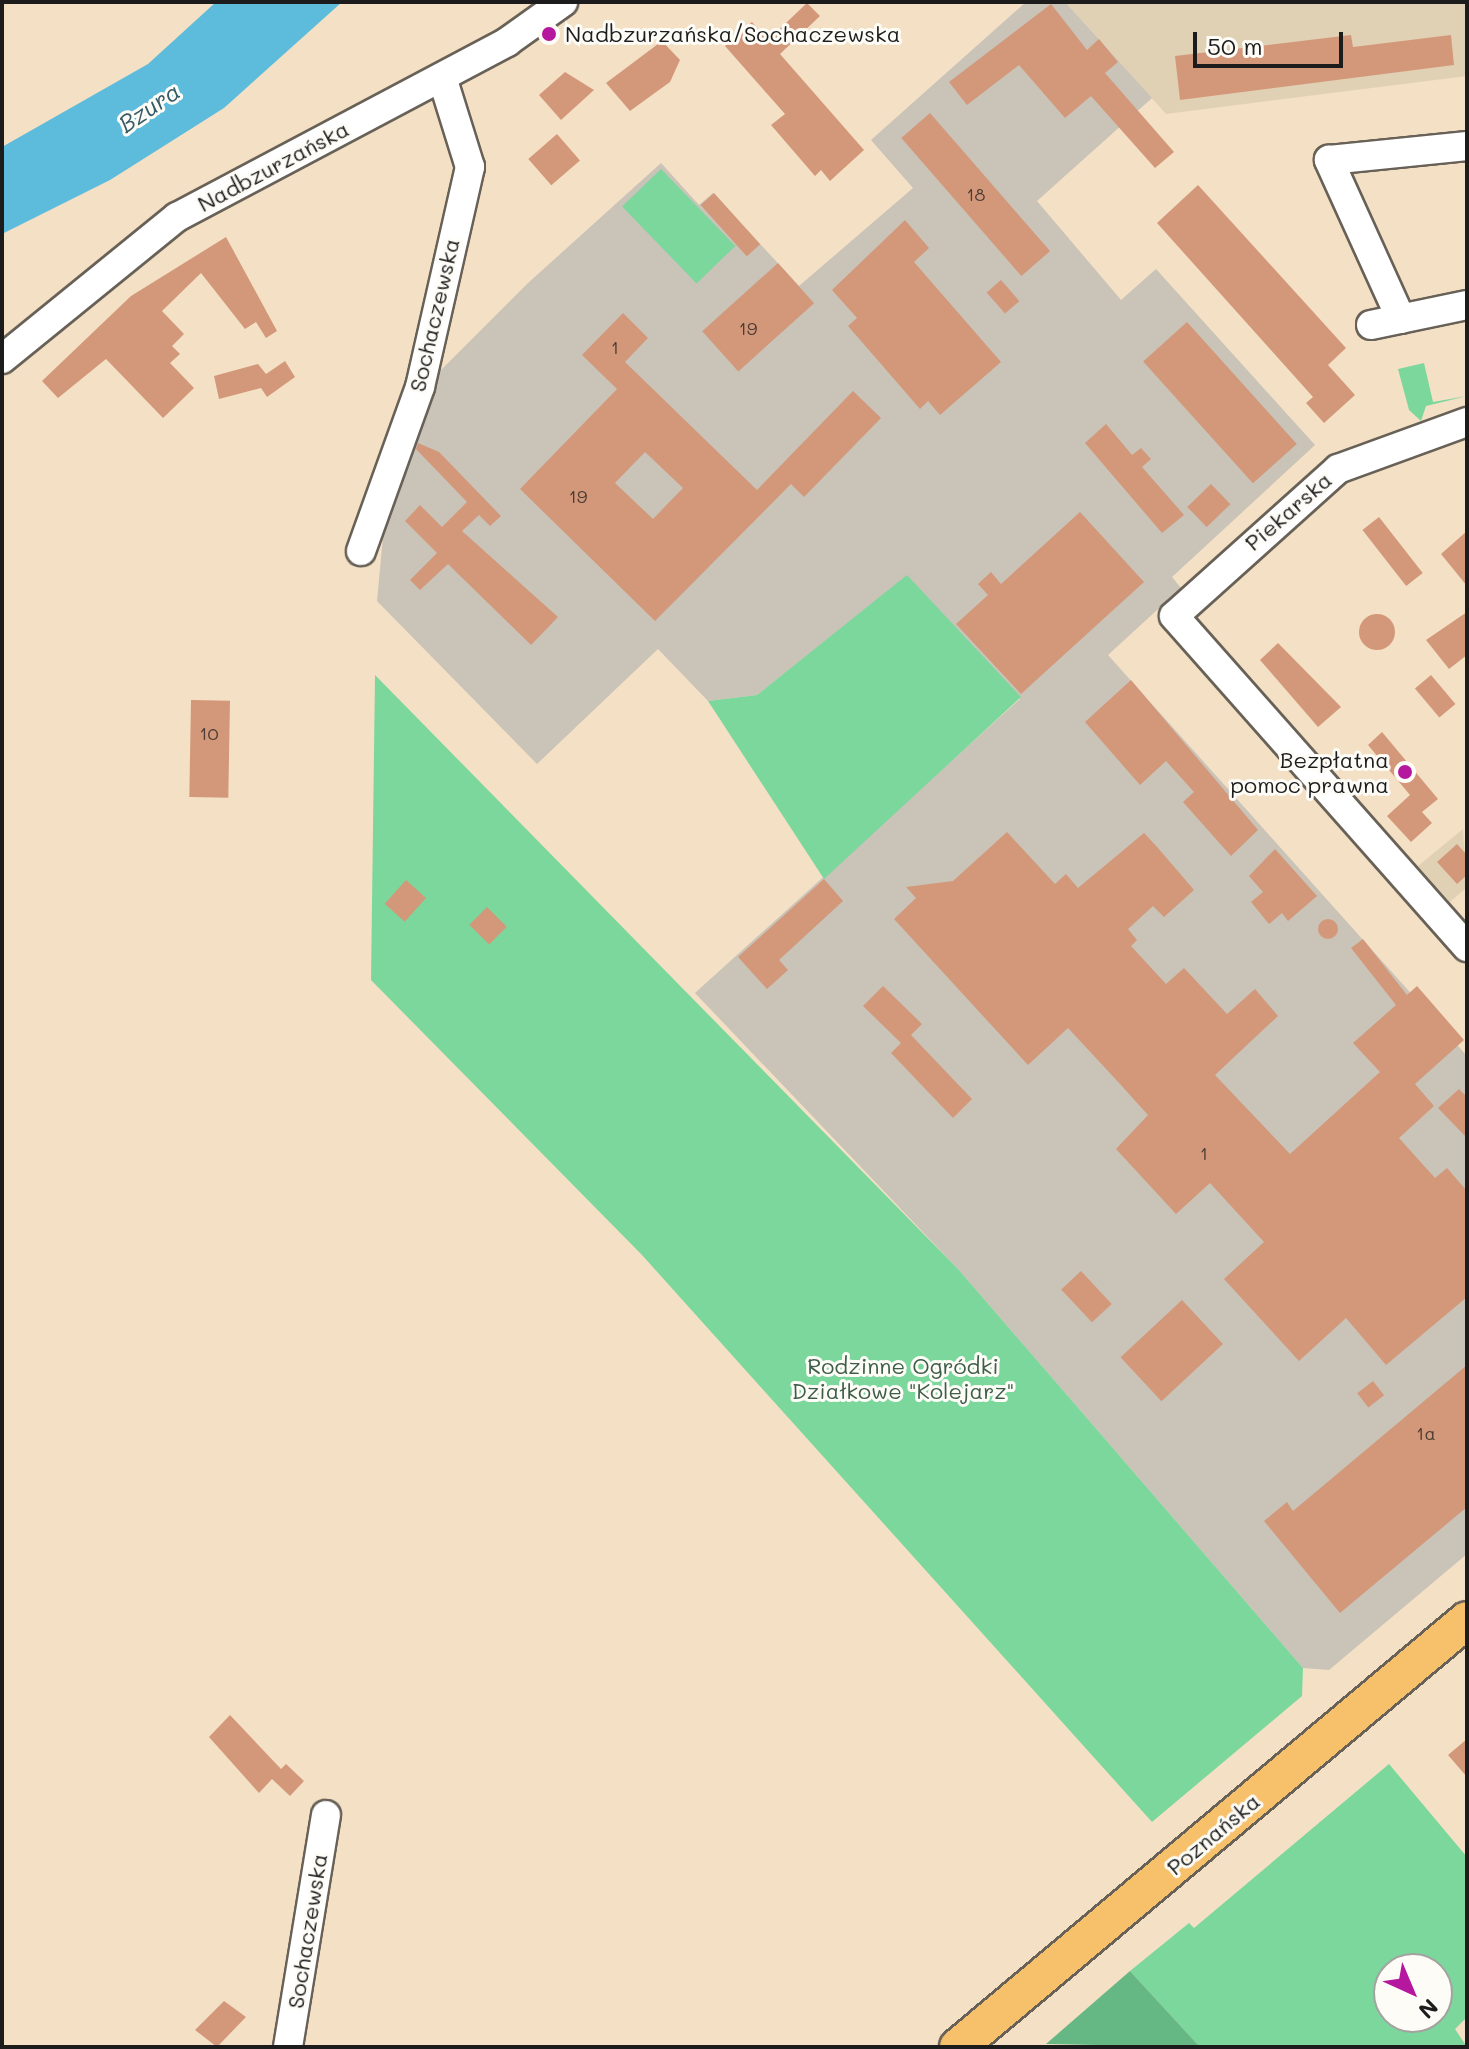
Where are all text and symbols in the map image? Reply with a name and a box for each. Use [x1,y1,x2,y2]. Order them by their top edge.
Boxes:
scale bar [1197,16,1347,66]
place label: Nadbzurzańska/Sochaczewska [565,21,900,47]
marker: Nadbzurzańska/Sochaczewska [540,25,558,43]
text: 50 m [1207,30,1263,61]
water label: Bzura [113,76,185,138]
street label: Nadbzurzańska [193,115,353,217]
house number: 18 [967,183,985,205]
street label: Sochaczewska [404,236,464,394]
house number: 19 [739,317,757,339]
house number: 1 [611,336,619,358]
street label: Piekarska [1239,466,1337,556]
house number: 19 [569,485,587,507]
house number: 10 [199,722,219,744]
place label: Bezpłatna pomoc prawna [1231,746,1389,798]
marker: Bezpłatna pomoc prawna [1396,763,1414,781]
house number: 1 [1200,1142,1208,1164]
park label: Rodzinne Ogródki Działkowe "Kolejarz" [792,1352,1014,1404]
house number: 1a [1416,1422,1436,1444]
street label: Poznańska [1161,1788,1265,1880]
street label: Sochaczewska [282,1852,332,2010]
north arrow [1373,1953,1453,2033]
text: N [1413,1993,1445,2025]

